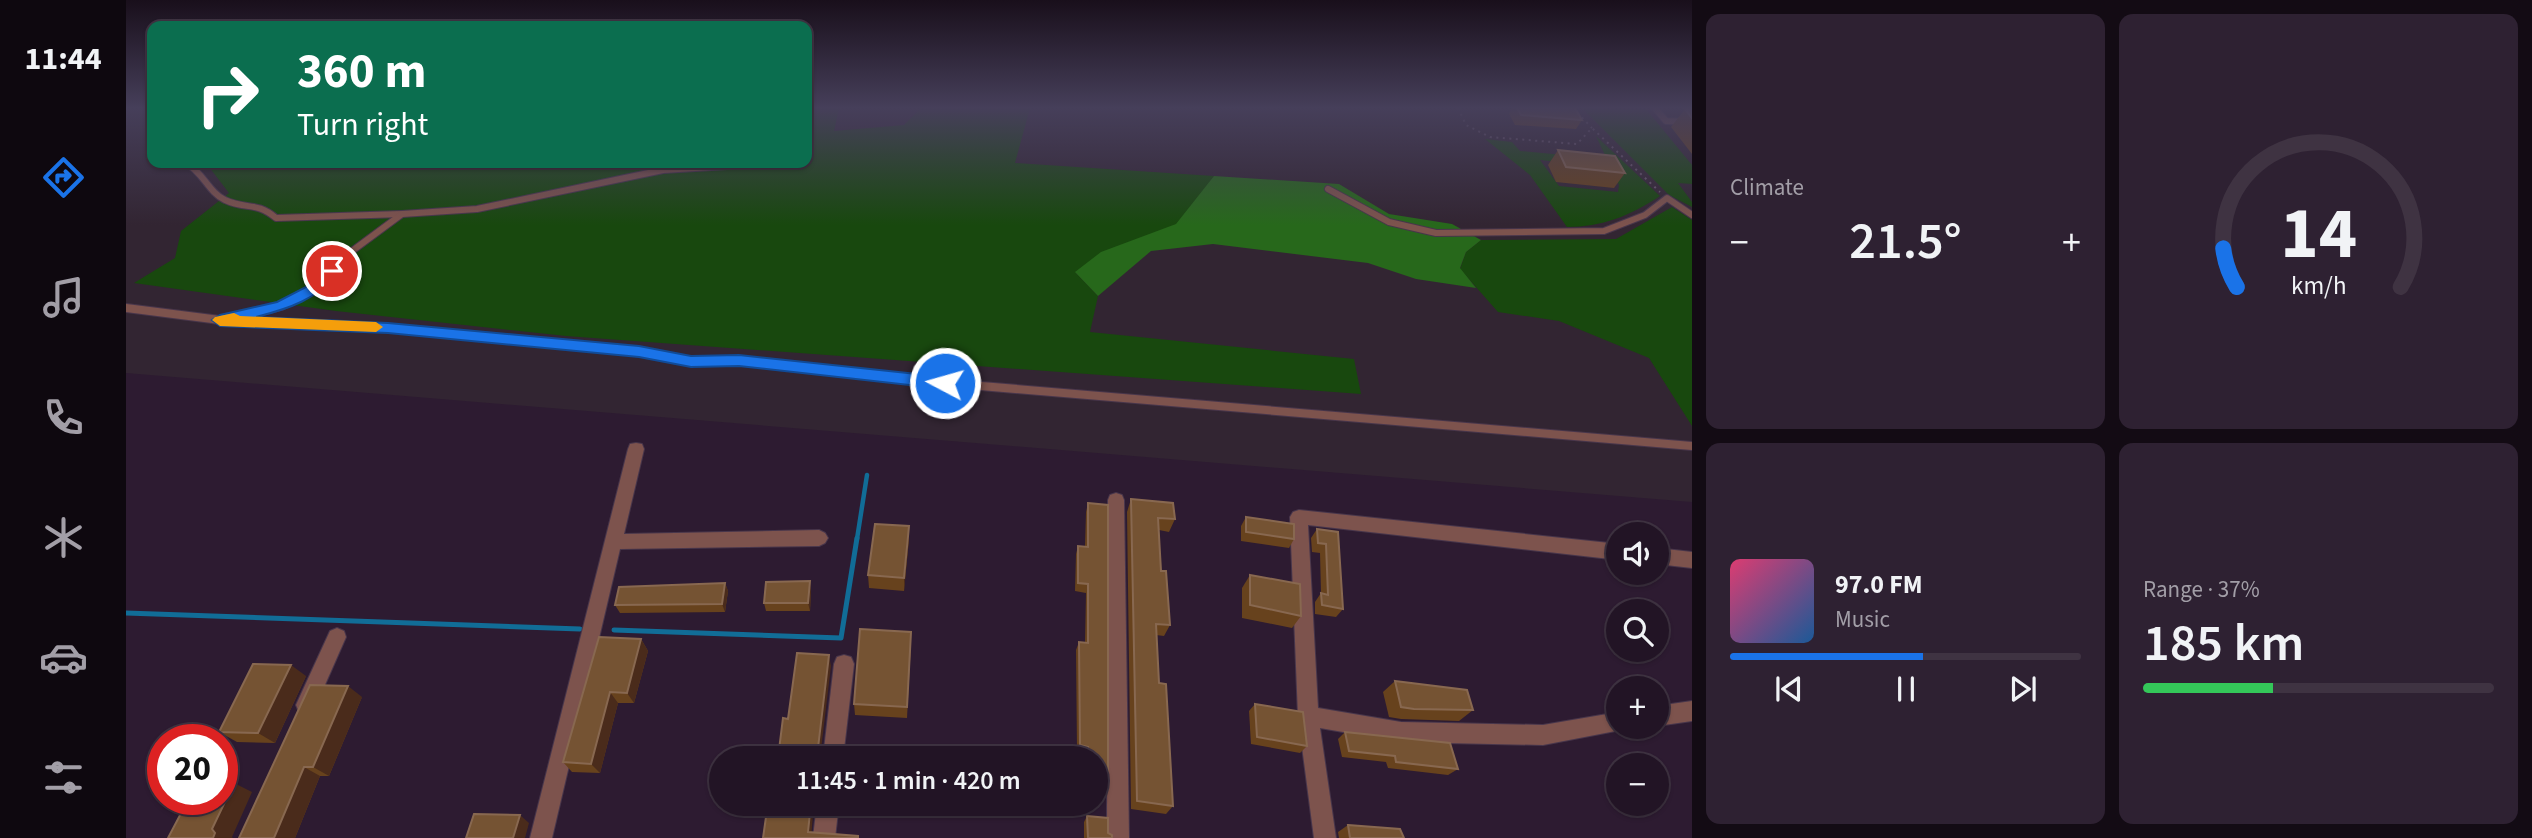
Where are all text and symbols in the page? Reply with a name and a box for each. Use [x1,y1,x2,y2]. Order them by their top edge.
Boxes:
text: 11:44 [24,36,102,82]
text: 360 m [297,37,426,107]
icon: right [182,49,273,140]
text: Turn right [297,102,428,148]
icon: directions [39,153,88,202]
text: Climate [1730,171,1804,204]
text: 14 [2280,183,2357,287]
text: 21.5° [1849,205,1962,279]
text: − [1730,216,1749,270]
text: + [2062,216,2081,270]
pin [302,241,362,301]
icon: arrive [313,252,351,290]
text: km/h [2291,268,2346,304]
icon: music [39,273,88,322]
position arrow [908,346,982,420]
icon: phone [39,393,88,442]
icon: climate [39,513,88,562]
map controls [1606,522,1669,816]
button: sound [1606,522,1669,585]
text: 97.0 FM [1835,566,1923,603]
text: Range · 37% [2143,573,2260,606]
button: search [1606,599,1669,662]
text: Music [1835,603,1890,636]
text: 185 km [2143,607,2304,681]
icon: car [39,633,88,682]
icon: previous [1770,670,1808,708]
icon: pause [1887,670,1925,708]
icon: next [2004,670,2042,708]
button: + [1606,676,1669,739]
speed limit sign: 20 [147,724,238,815]
icon: filters [39,753,88,802]
button: − [1606,753,1669,816]
text: 11:45 · 1 min · 420 m [796,762,1021,799]

